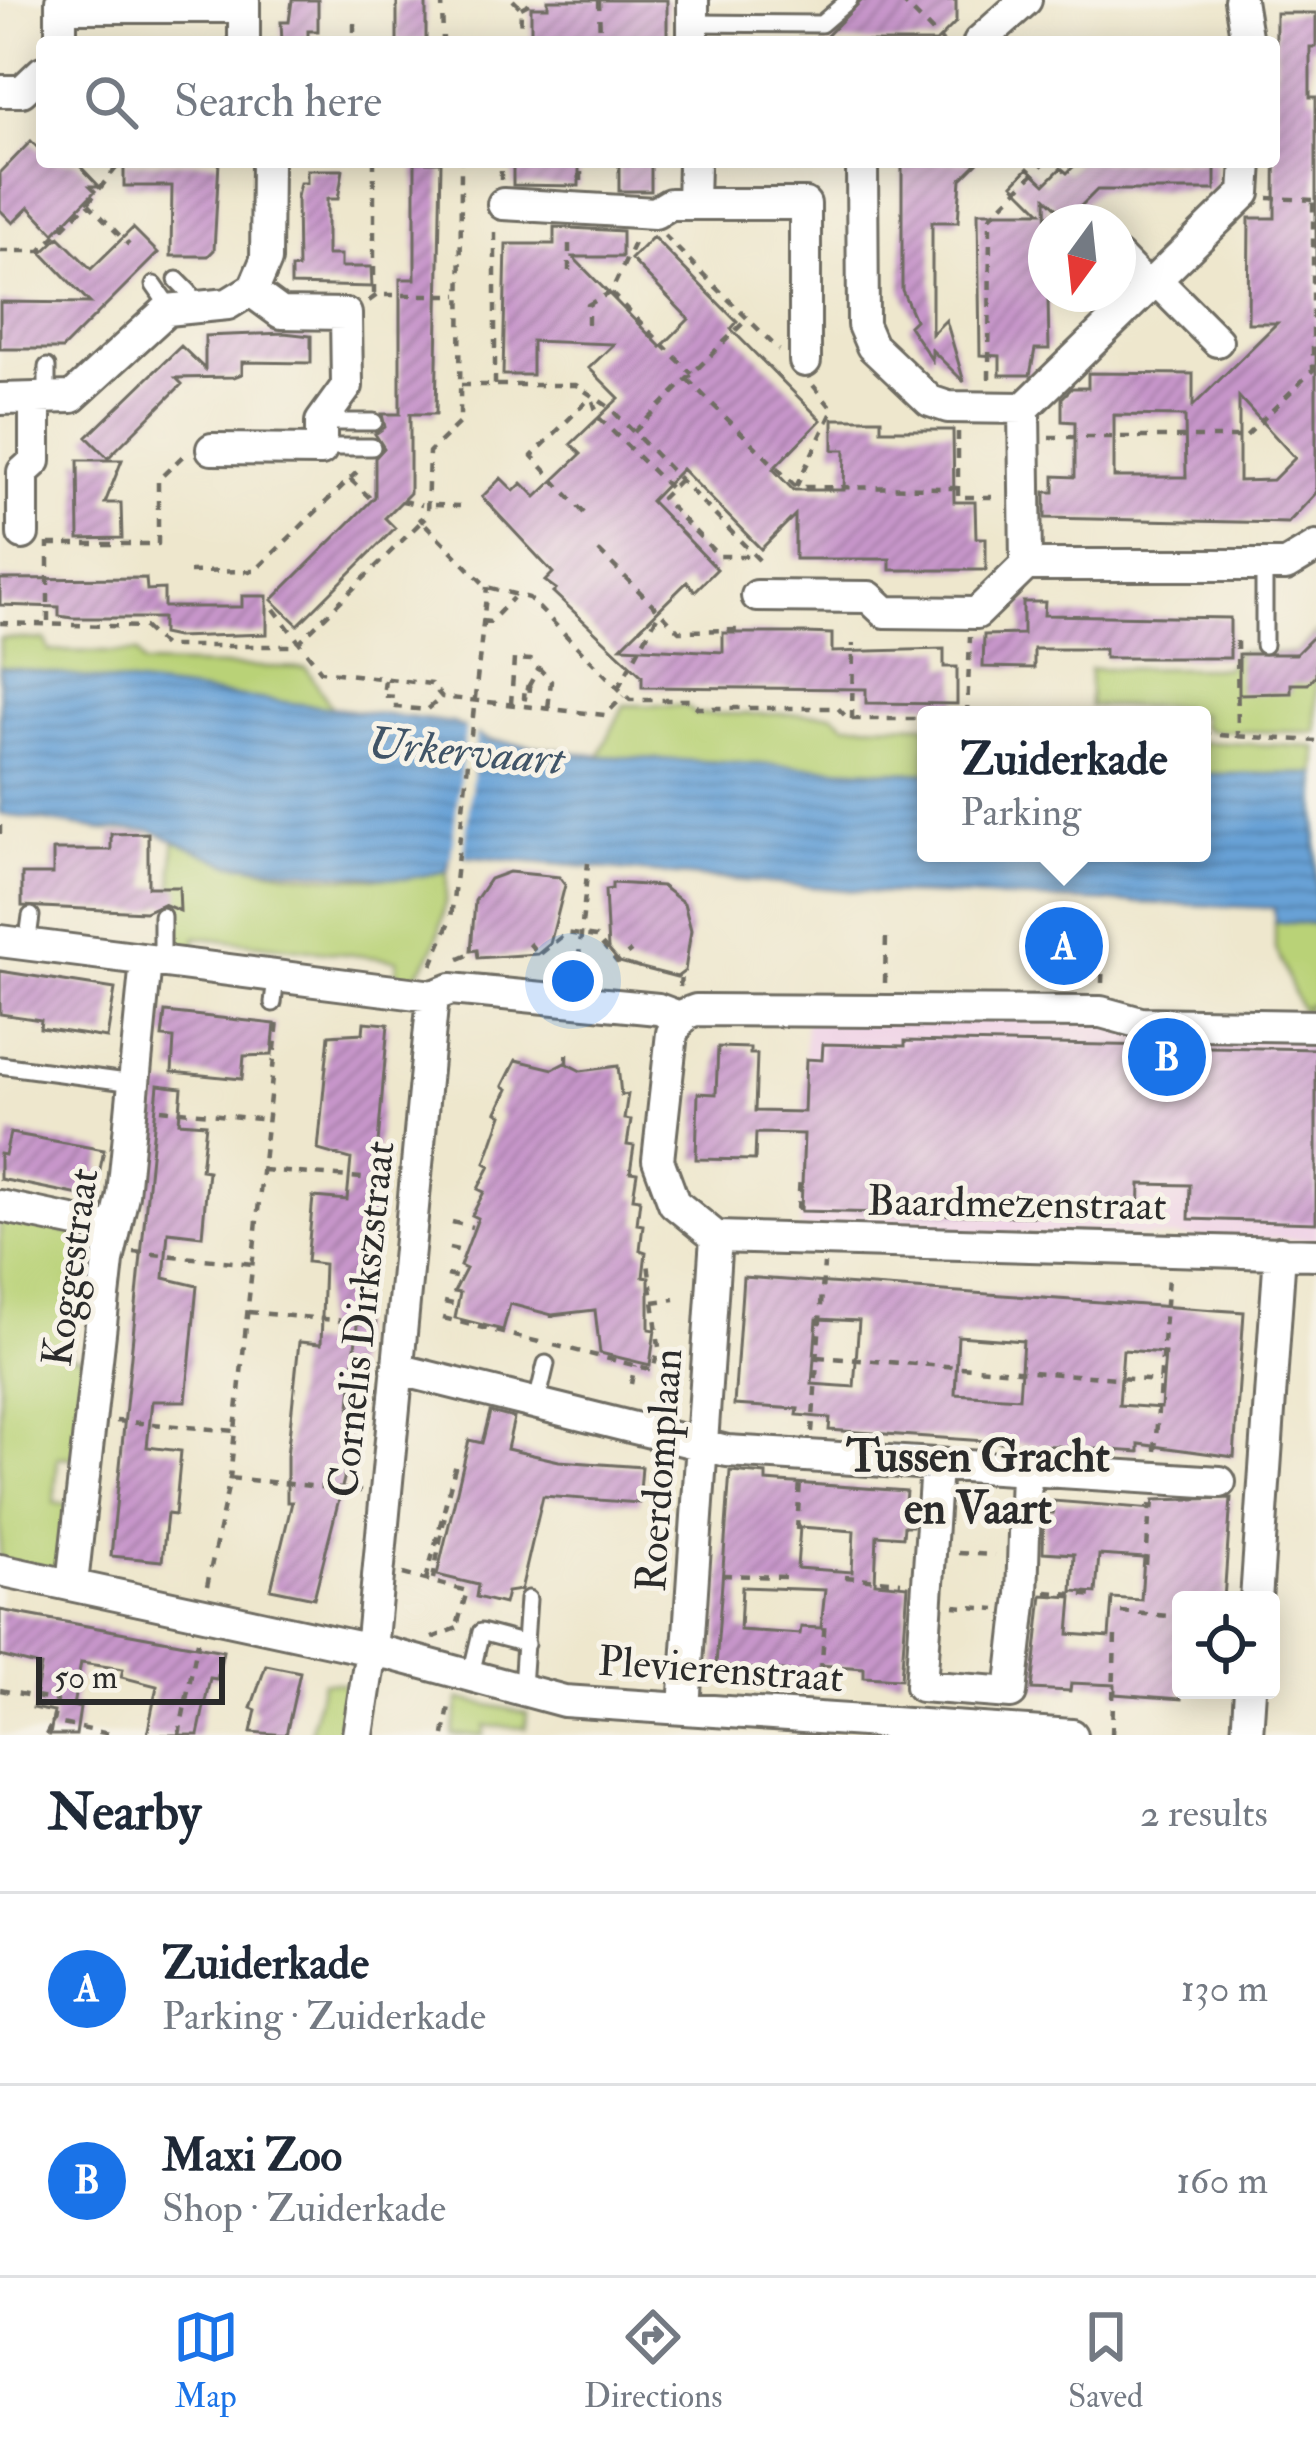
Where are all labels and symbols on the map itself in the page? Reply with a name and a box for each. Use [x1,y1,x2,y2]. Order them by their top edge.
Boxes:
north arrow [1028,204,1136,312]
water label: Urkervaart [365,716,568,789]
pin: A [1025,901,1103,991]
your location [543,951,603,1011]
pin: B [1128,1012,1206,1102]
street label: Cornelis Dirkszstraat [317,1138,407,1500]
street label: Koggestraat [31,1165,111,1370]
street label: Baardmezenstraat [867,1175,1167,1233]
street label: Roerdomplaan [626,1347,694,1594]
district label: Tussen Gracht en Vaart [845,1429,1110,1537]
street label: Plevierenstraat [596,1635,845,1705]
scale bar [36,1651,225,1704]

